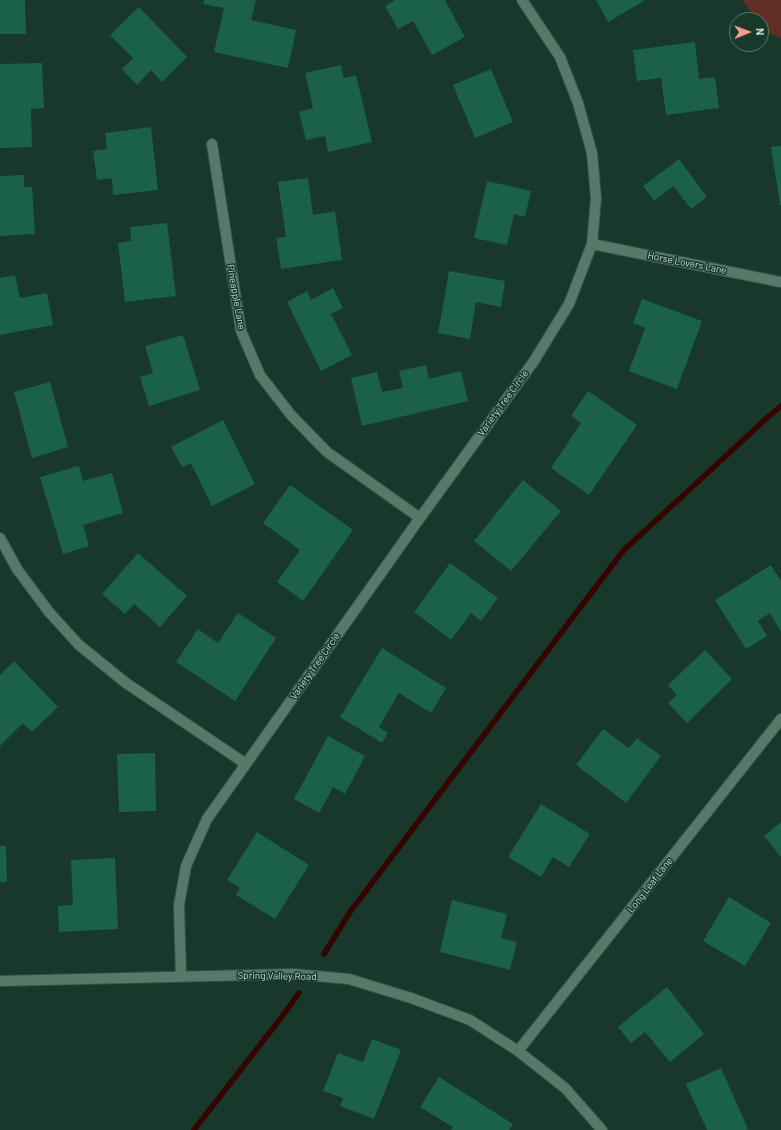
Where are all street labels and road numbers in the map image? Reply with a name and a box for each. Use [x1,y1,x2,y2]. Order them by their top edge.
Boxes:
street label: Horse Lovers Lane [646,249,728,277]
street label: Pineapple Lane [224,263,248,331]
street label: Variety Tree Circle [475,368,531,438]
street label: Variety Tree Circle [288,630,342,702]
street label: Long Leaf Lane [625,855,675,915]
street label: Spring Valley Road [237,969,317,983]

